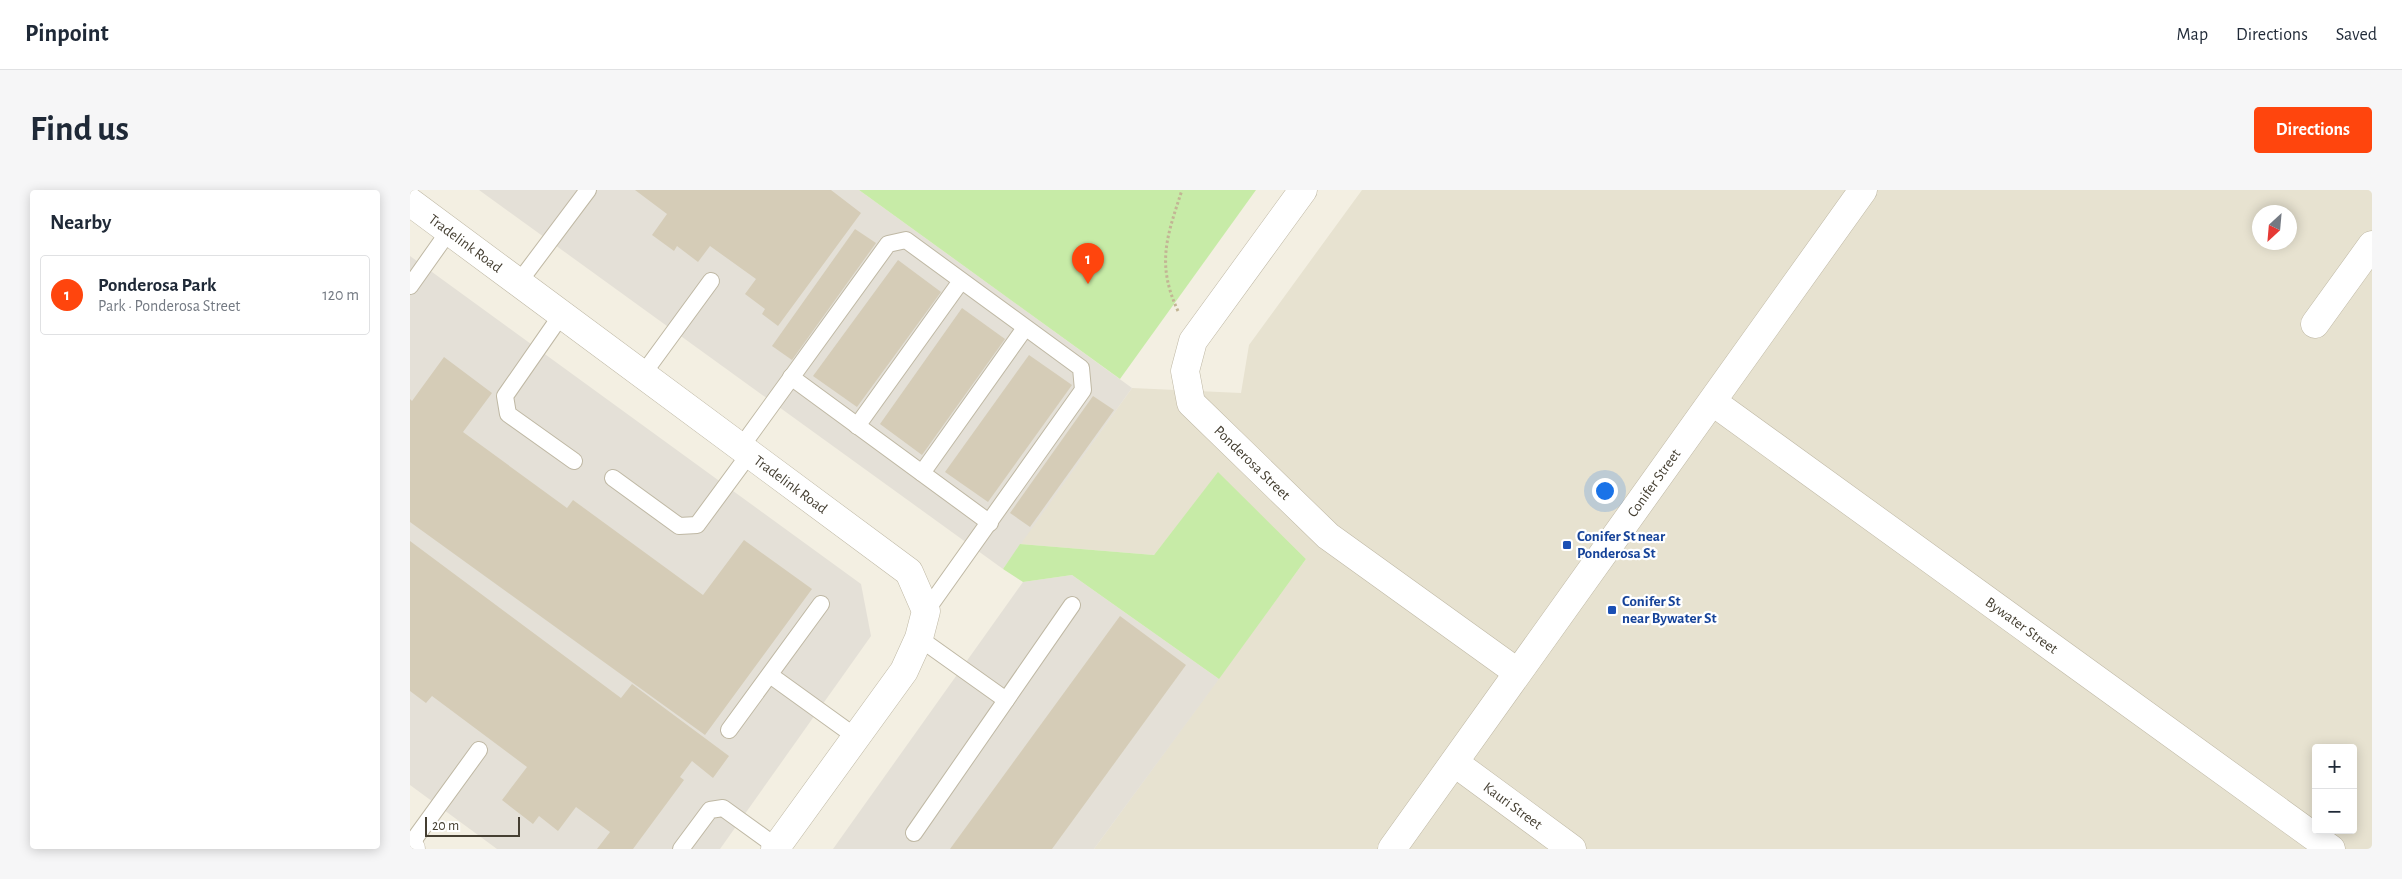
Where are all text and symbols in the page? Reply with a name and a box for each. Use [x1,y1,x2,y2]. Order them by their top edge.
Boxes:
text: Pinpoint [25,22,109,46]
text: Map [2177,26,2208,44]
text: Directions [2236,26,2308,44]
text: Saved [2336,26,2377,44]
button: Directions [2254,107,2372,153]
text: Find us [30,112,129,147]
north arrow [2252,205,2297,250]
street label: Tradelink Road [426,211,505,275]
text: Nearby [50,212,111,233]
pin: 1 [1072,243,1104,284]
text: Ponderosa Park [98,276,216,295]
text: 1 [64,287,70,303]
text: 120 m [322,287,359,303]
text: Park · Ponderosa Street [98,298,240,314]
street label: Ponderosa Street [1212,423,1293,503]
street label: Conifer Street [1624,446,1683,520]
street label: Tradelink Road [751,452,830,516]
your location [1592,478,1618,504]
place label: Conifer St near Ponderosa St [1577,529,1666,561]
marker: Conifer St near Ponderosa St [1561,539,1573,551]
place label: Conifer St near Bywater St [1622,594,1717,626]
street label: Bywater Street [1983,594,2061,657]
marker: Conifer St near Bywater St [1606,604,1618,616]
map controls [2312,744,2357,834]
button: + [2312,744,2357,789]
street label: Kauri Street [1481,779,1545,832]
button: − [2312,789,2357,834]
scale bar [425,814,520,837]
text: 20 m [432,819,459,833]

